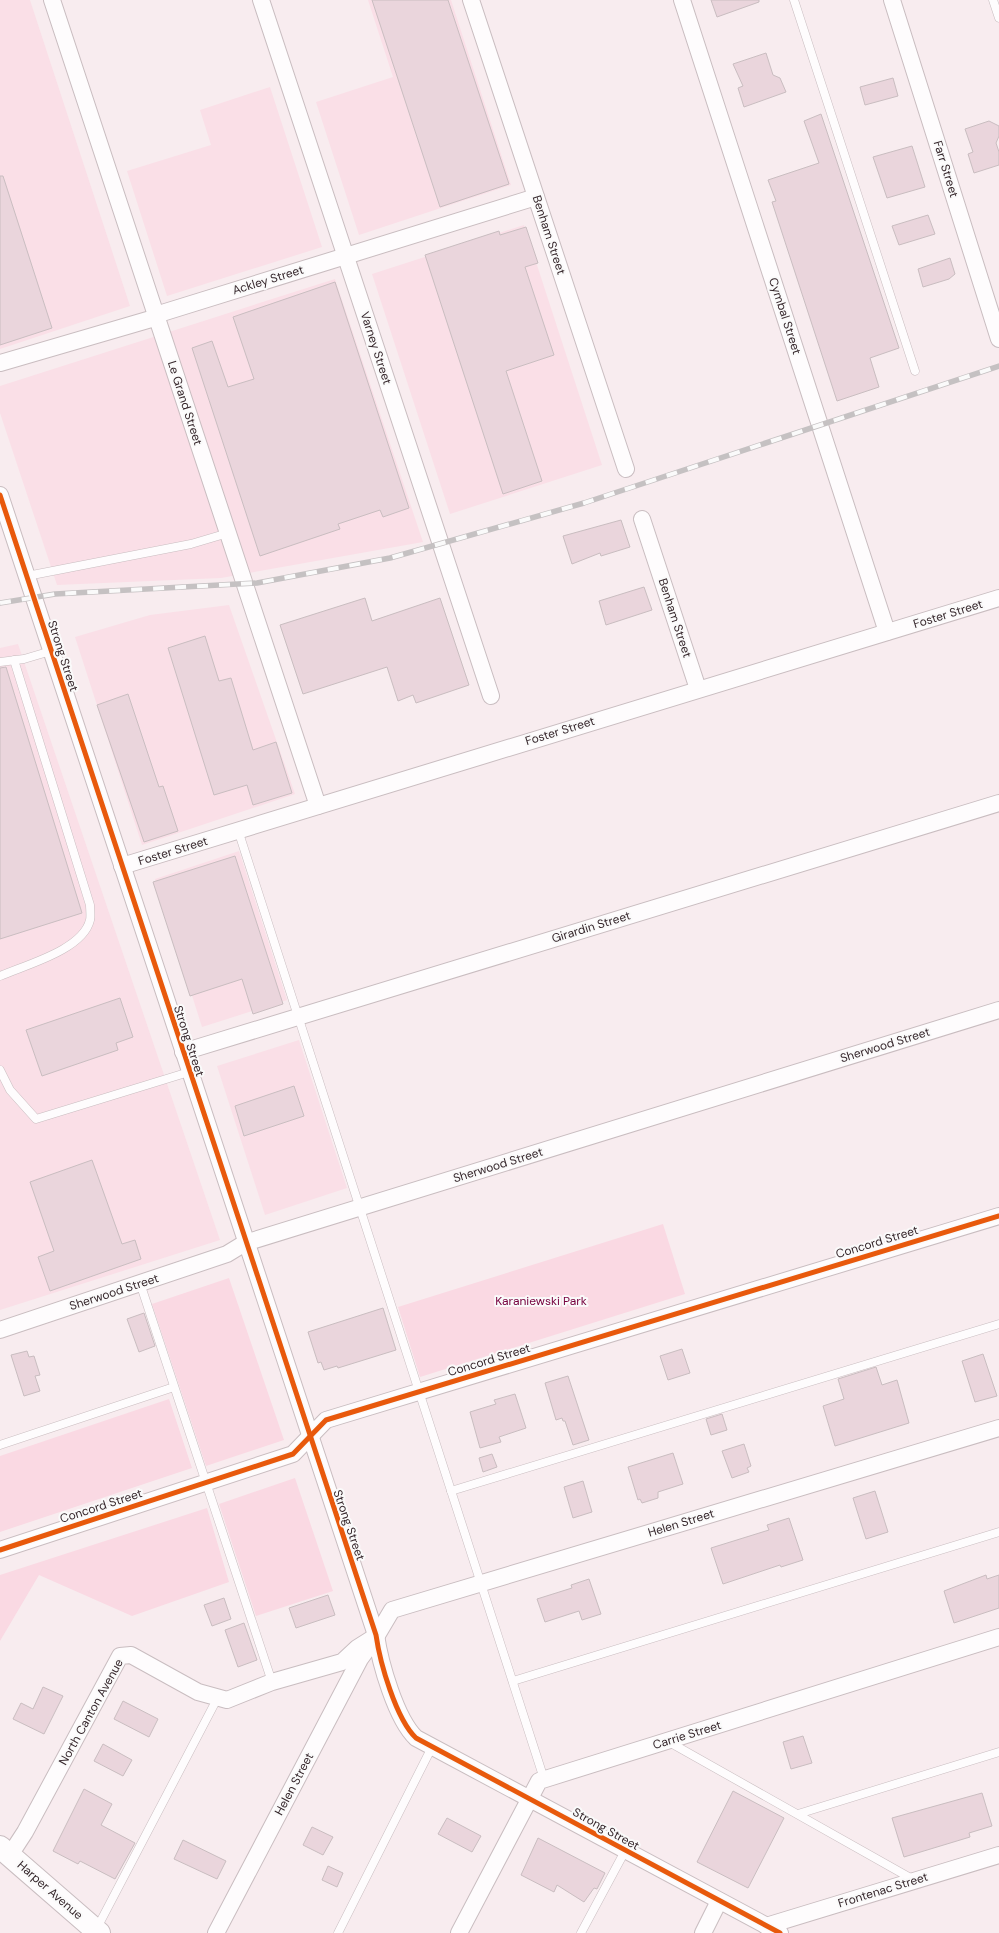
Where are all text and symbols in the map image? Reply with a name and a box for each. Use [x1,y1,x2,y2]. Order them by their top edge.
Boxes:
street label: Farr Street [930,139,962,200]
street label: Benham Street [529,193,569,277]
street label: Ackley Street [230,261,306,298]
street label: Cymbal Street [765,276,805,357]
street label: Varney Street [357,310,395,387]
street label: Le Grand Street [164,359,206,447]
street label: Benham Street [655,576,695,660]
street label: Foster Street [911,596,985,632]
street label: Strong Street [44,618,82,694]
street label: Foster Street [523,713,597,749]
street label: Foster Street [136,833,210,869]
street label: Girardin Street [550,907,633,947]
street label: Strong Street [170,1003,208,1079]
street label: Sherwood Street [838,1024,932,1066]
street label: Sherwood Street [451,1144,545,1186]
street label: Concord Street [834,1222,921,1262]
street label: Sherwood Street [67,1270,161,1314]
park label: Karaniewski Park [495,1293,587,1309]
street label: Concord Street [446,1340,533,1380]
street label: Concord Street [58,1485,144,1527]
street label: Strong Street [329,1488,369,1563]
street label: Helen Street [646,1505,716,1541]
street label: North Canton Avenue [55,1656,127,1768]
street label: Carrie Street [651,1717,724,1753]
street label: Helen Street [271,1750,317,1818]
street label: Strong Street [570,1804,642,1854]
street label: Harper Avenue [14,1857,86,1923]
street label: Frontenac Street [836,1869,930,1911]

